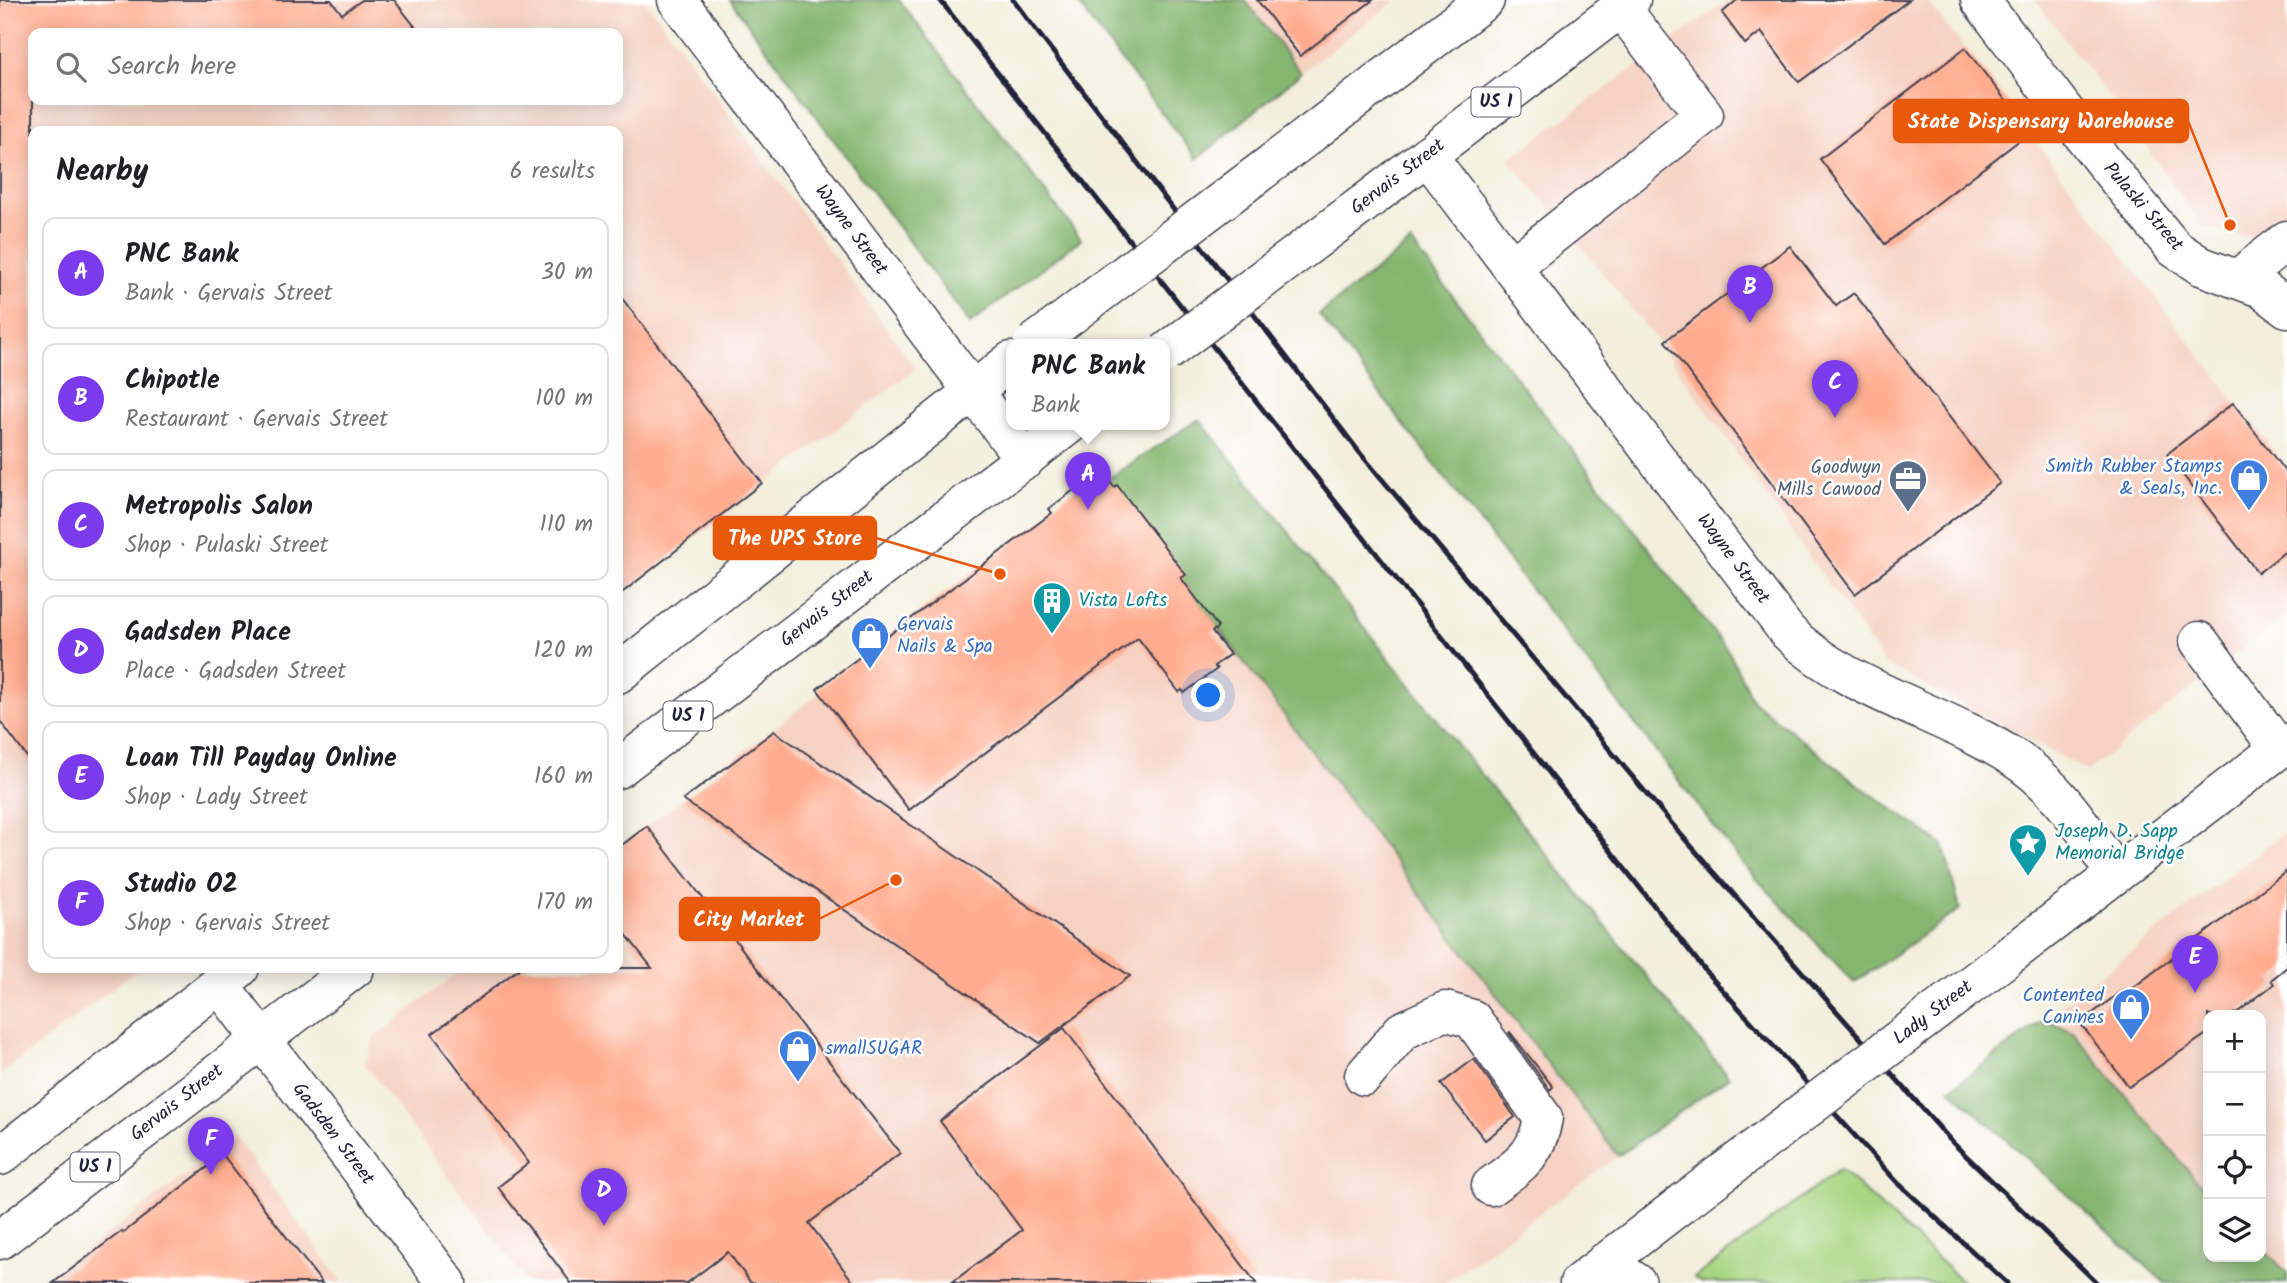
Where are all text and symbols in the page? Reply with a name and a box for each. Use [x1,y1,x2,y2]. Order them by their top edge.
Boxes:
search box [28,28,623,105]
text: Search here [108,46,236,88]
icon: search [52,48,90,86]
road number: US 1 [1472,88,1520,116]
callout: State Dispensary Warehouse [1894,100,2188,142]
text: State Dispensary Warehouse [1908,106,2174,139]
street label: Gervais Street [1344,131,1452,223]
text: Nearby [56,148,148,196]
text: 6 results [510,154,595,190]
street label: Pulaski Street [2095,156,2191,259]
street label: Wayne Street [807,178,896,282]
text: PNC Bank [125,234,238,276]
text: A [74,255,88,291]
text: 30 m [541,255,593,291]
pin: B [1727,265,1773,323]
text: Bank · Gervais Street [125,276,333,312]
popup [1006,339,1170,430]
text: PNC Bank [1031,346,1145,388]
text: Chipotle [125,360,220,402]
pin: C [1812,360,1858,418]
text: B [74,381,88,417]
text: 100 m [535,381,593,417]
text: Bank [1031,388,1080,424]
text: Restaurant · Gervais Street [125,402,388,438]
pin: A [1065,452,1111,510]
place label: Smith Rubber Stamps & Seals, Inc. [2046,452,2222,504]
place label: Goodwyn Mills Cawood [1777,453,1882,505]
shop icon: Smith Rubber Stamps & Seals, Inc. [2228,457,2270,512]
office icon: Goodwyn Mills Cawood [1887,458,1929,513]
text: Metropolis Salon [125,486,313,528]
text: C [74,507,88,543]
text: 110 m [540,507,593,543]
street label: Wayne Street [1689,507,1778,611]
callout: The UPS Store [714,517,876,559]
text: The UPS Store [728,523,862,556]
text: Shop · Pulaski Street [125,528,328,564]
street label: Gervais Street [774,562,881,655]
building icon: Vista Lofts [1031,580,1073,635]
place label: Vista Lofts [1079,586,1167,616]
place label: Gervais Nails & Spa [897,610,993,662]
text: Gadsden Place [125,612,291,654]
shop icon: Gervais Nails & Spa [849,615,891,670]
text: D [73,633,89,669]
text: 120 m [533,633,593,669]
text: Place · Gadsden Street [125,654,346,690]
your location [1191,678,1225,712]
road number: US 1 [664,702,712,730]
text: Loan Till Payday Online [125,738,397,780]
text: E [75,759,87,795]
text: 160 m [534,759,593,795]
text: Shop · Lady Street [125,780,308,816]
place label: Joseph D. Sapp Memorial Bridge [2055,817,2185,869]
place icon: Joseph D. Sapp Memorial Bridge [2007,822,2049,877]
text: Studio O2 [125,864,238,906]
text: F [75,885,87,921]
text: 170 m [536,885,593,921]
callout: City Market [680,898,819,940]
text: City Market [693,904,805,937]
text: Shop · Gervais Street [125,906,330,942]
pin: E [2172,935,2218,993]
street label: Lady Street [1887,973,1980,1053]
place label: Contented Canines [2022,981,2105,1033]
shop icon: Contented Canines [2110,986,2152,1041]
map controls [2203,1010,2266,1262]
button: + [2203,1010,2266,1073]
shop icon: smallSUGAR [777,1028,819,1083]
place label: smallSUGAR [825,1034,922,1064]
street label: Gervais Street [124,1056,231,1149]
button: − [2203,1073,2266,1136]
street label: Gadsden Street [284,1076,382,1192]
pin: F [188,1117,234,1175]
button: locate [2203,1136,2266,1199]
road number: US 1 [70,1152,119,1182]
pin: D [581,1168,627,1226]
button: layers [2203,1199,2266,1262]

